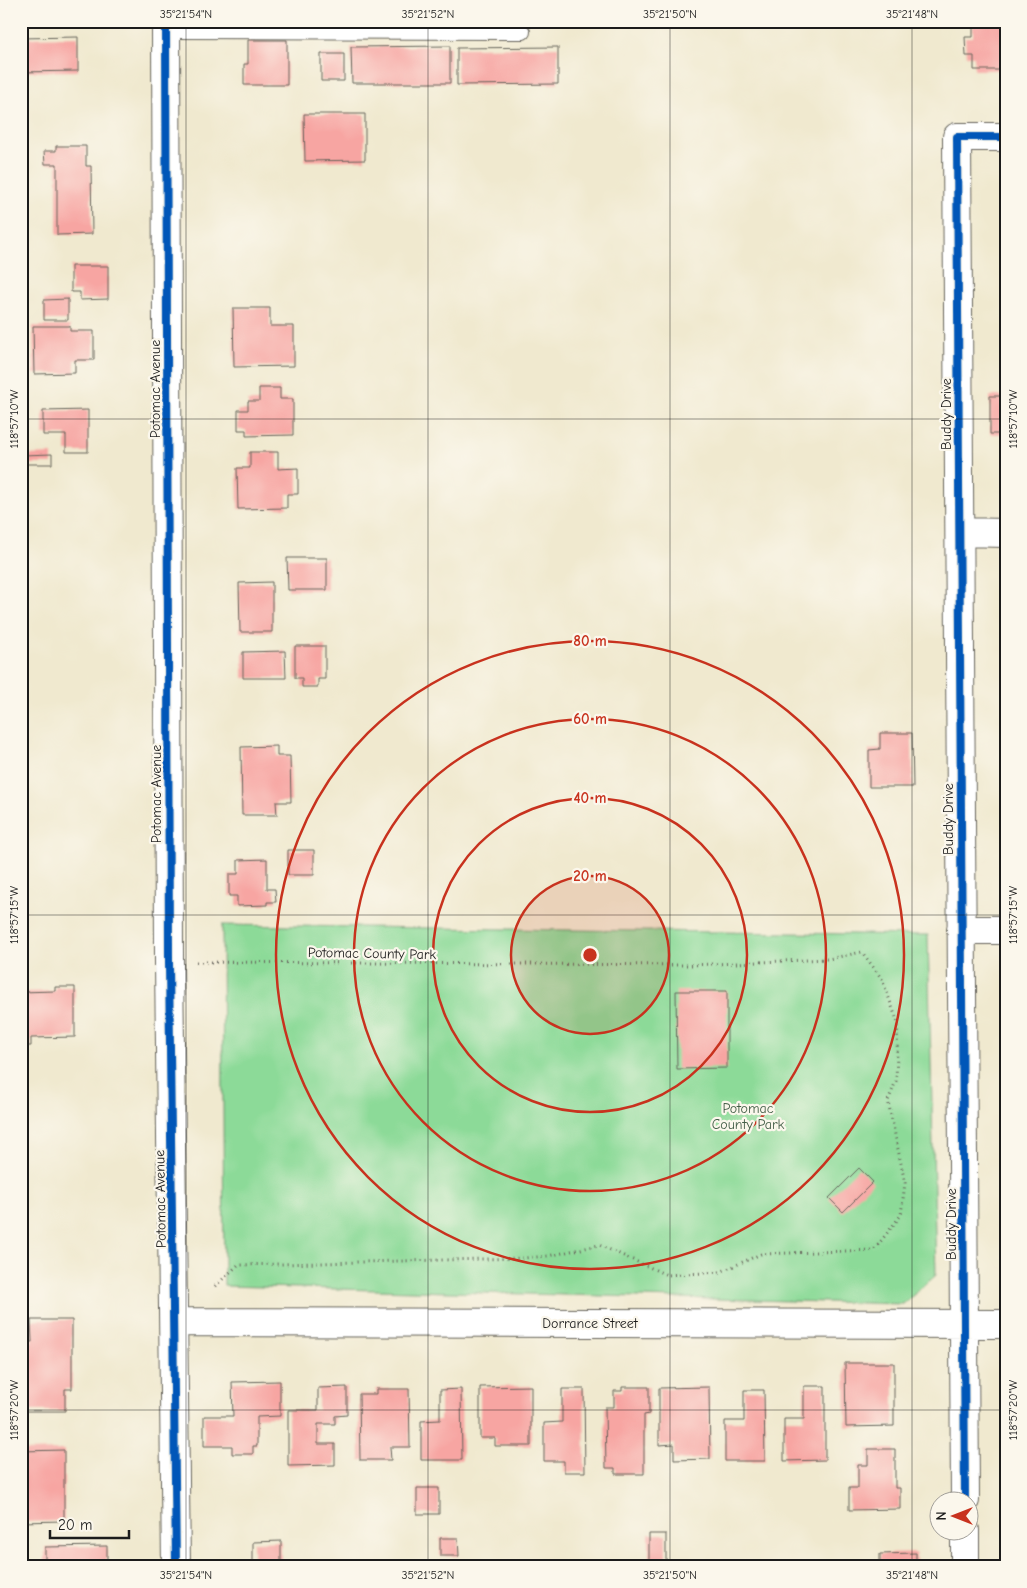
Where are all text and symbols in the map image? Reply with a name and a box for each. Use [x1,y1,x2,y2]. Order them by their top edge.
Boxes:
text: 35°21'54"N [160,7,212,21]
text: 35°21'52"N [402,7,454,21]
text: 35°21'50"N [643,7,697,21]
text: 35°21'48"N [886,7,938,21]
street label: Potomac Avenue [147,340,164,438]
street label: Buddy Drive [938,378,955,450]
text: 118°57'10"W [7,389,21,448]
text: 118°57'10"W [1006,389,1020,448]
text: 80 m [573,632,607,650]
text: 60 m [573,710,607,728]
street label: Potomac Avenue [148,745,165,843]
street label: Buddy Drive [940,783,957,855]
text: 40 m [574,789,607,807]
text: 20 m [573,867,607,885]
text: 118°57'15"W [7,885,21,944]
text: 118°57'15"W [1006,885,1020,944]
street label: Potomac County Park [308,944,437,963]
centre of rings [581,946,599,964]
park label: Potomac County Park [712,1100,785,1133]
street label: Potomac Avenue [151,1150,170,1248]
street label: Buddy Drive [943,1188,960,1260]
street label: Dorrance Street [542,1315,639,1332]
text: 118°57'20"W [7,1379,21,1440]
text: 118°57'20"W [1006,1379,1020,1440]
north arrow [930,1490,980,1540]
scale bar [50,1508,129,1540]
text: N [933,1511,950,1521]
text: 20 m [58,1516,92,1534]
text: 35°21'54"N [160,1568,212,1582]
text: 35°21'52"N [402,1568,454,1582]
text: 35°21'50"N [643,1568,697,1582]
text: 35°21'48"N [886,1568,938,1582]

